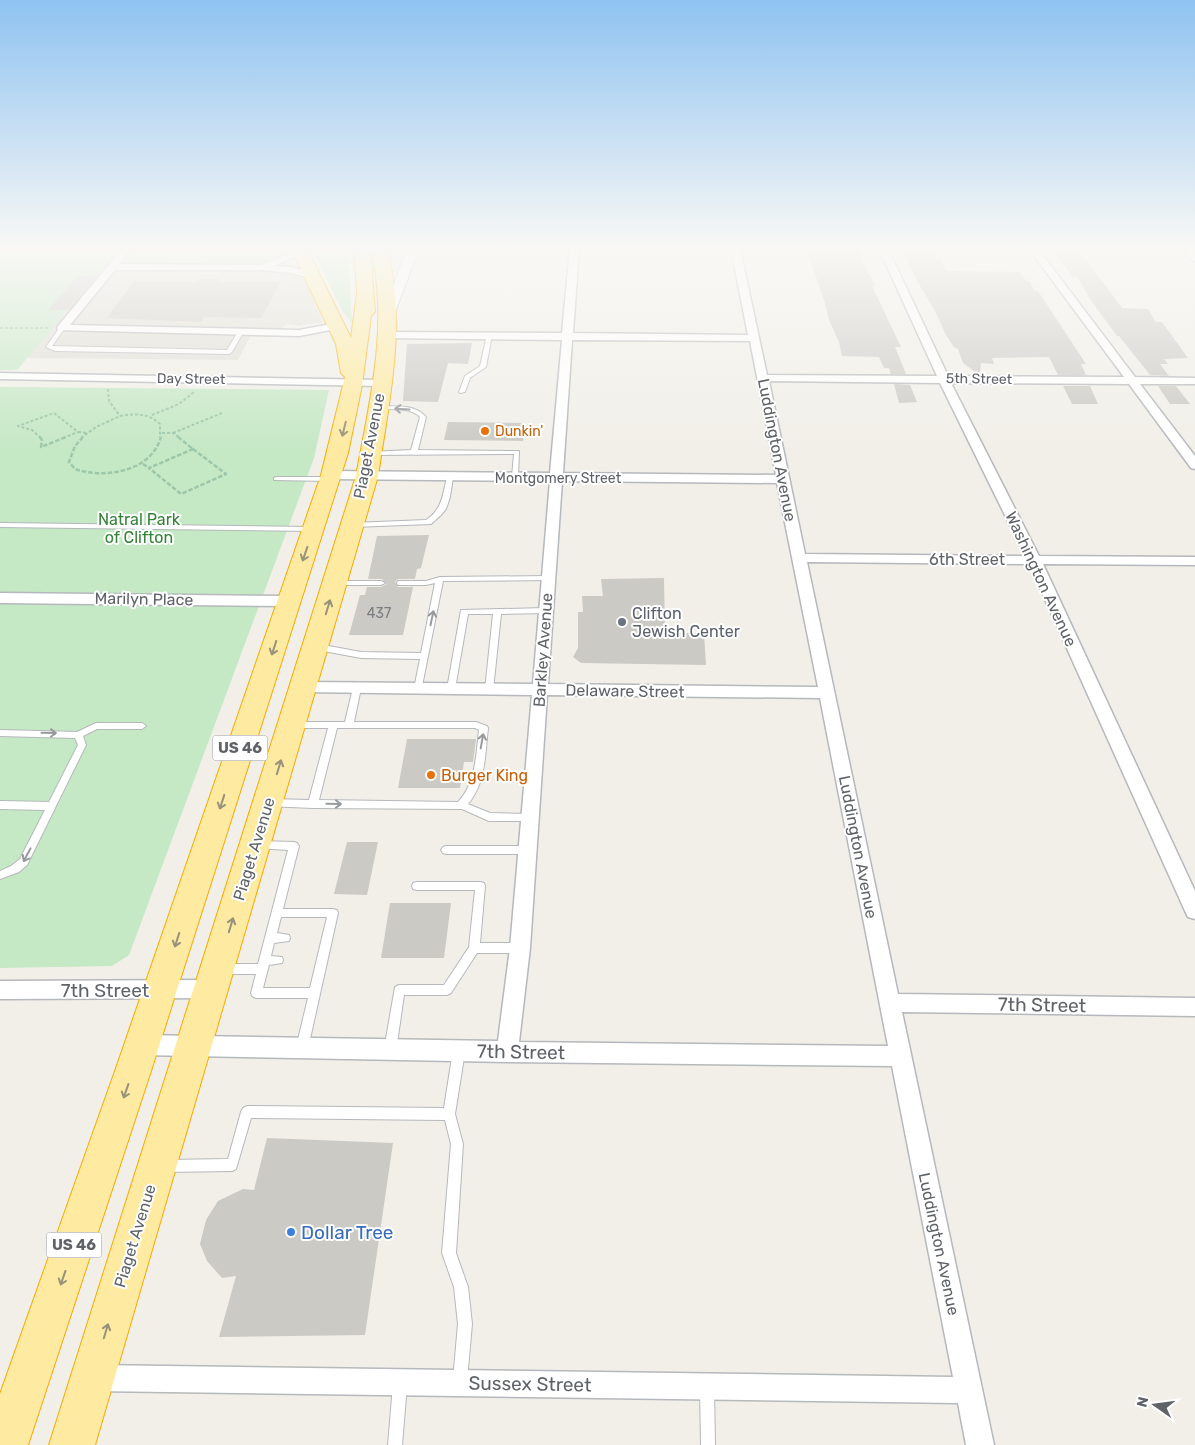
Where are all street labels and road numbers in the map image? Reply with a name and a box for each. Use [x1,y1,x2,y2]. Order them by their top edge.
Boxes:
street label: Day Street [157,370,226,388]
street label: 5th Street [946,370,1013,388]
street label: Luddington Avenue [754,377,800,523]
street label: Piaget Avenue [349,392,389,500]
street label: Montgomery Street [495,470,622,487]
street label: Washington Avenue [1001,508,1081,650]
street label: 6th Street [929,550,1005,569]
street label: Marilyn Place [95,589,194,609]
street label: Barkley Avenue [530,592,556,708]
street label: Delaware Street [565,680,685,702]
road number: US 46 [212,736,268,760]
street label: Luddington Avenue [835,774,881,920]
street label: Piaget Avenue [229,795,279,903]
street label: 7th Street [61,979,150,1002]
street label: 7th Street [998,993,1087,1017]
street label: 7th Street [477,1040,566,1064]
street label: Luddington Avenue [915,1171,963,1317]
street label: Piaget Avenue [110,1182,160,1290]
road number: US 46 [46,1232,102,1258]
street label: Sussex Street [468,1371,592,1397]

